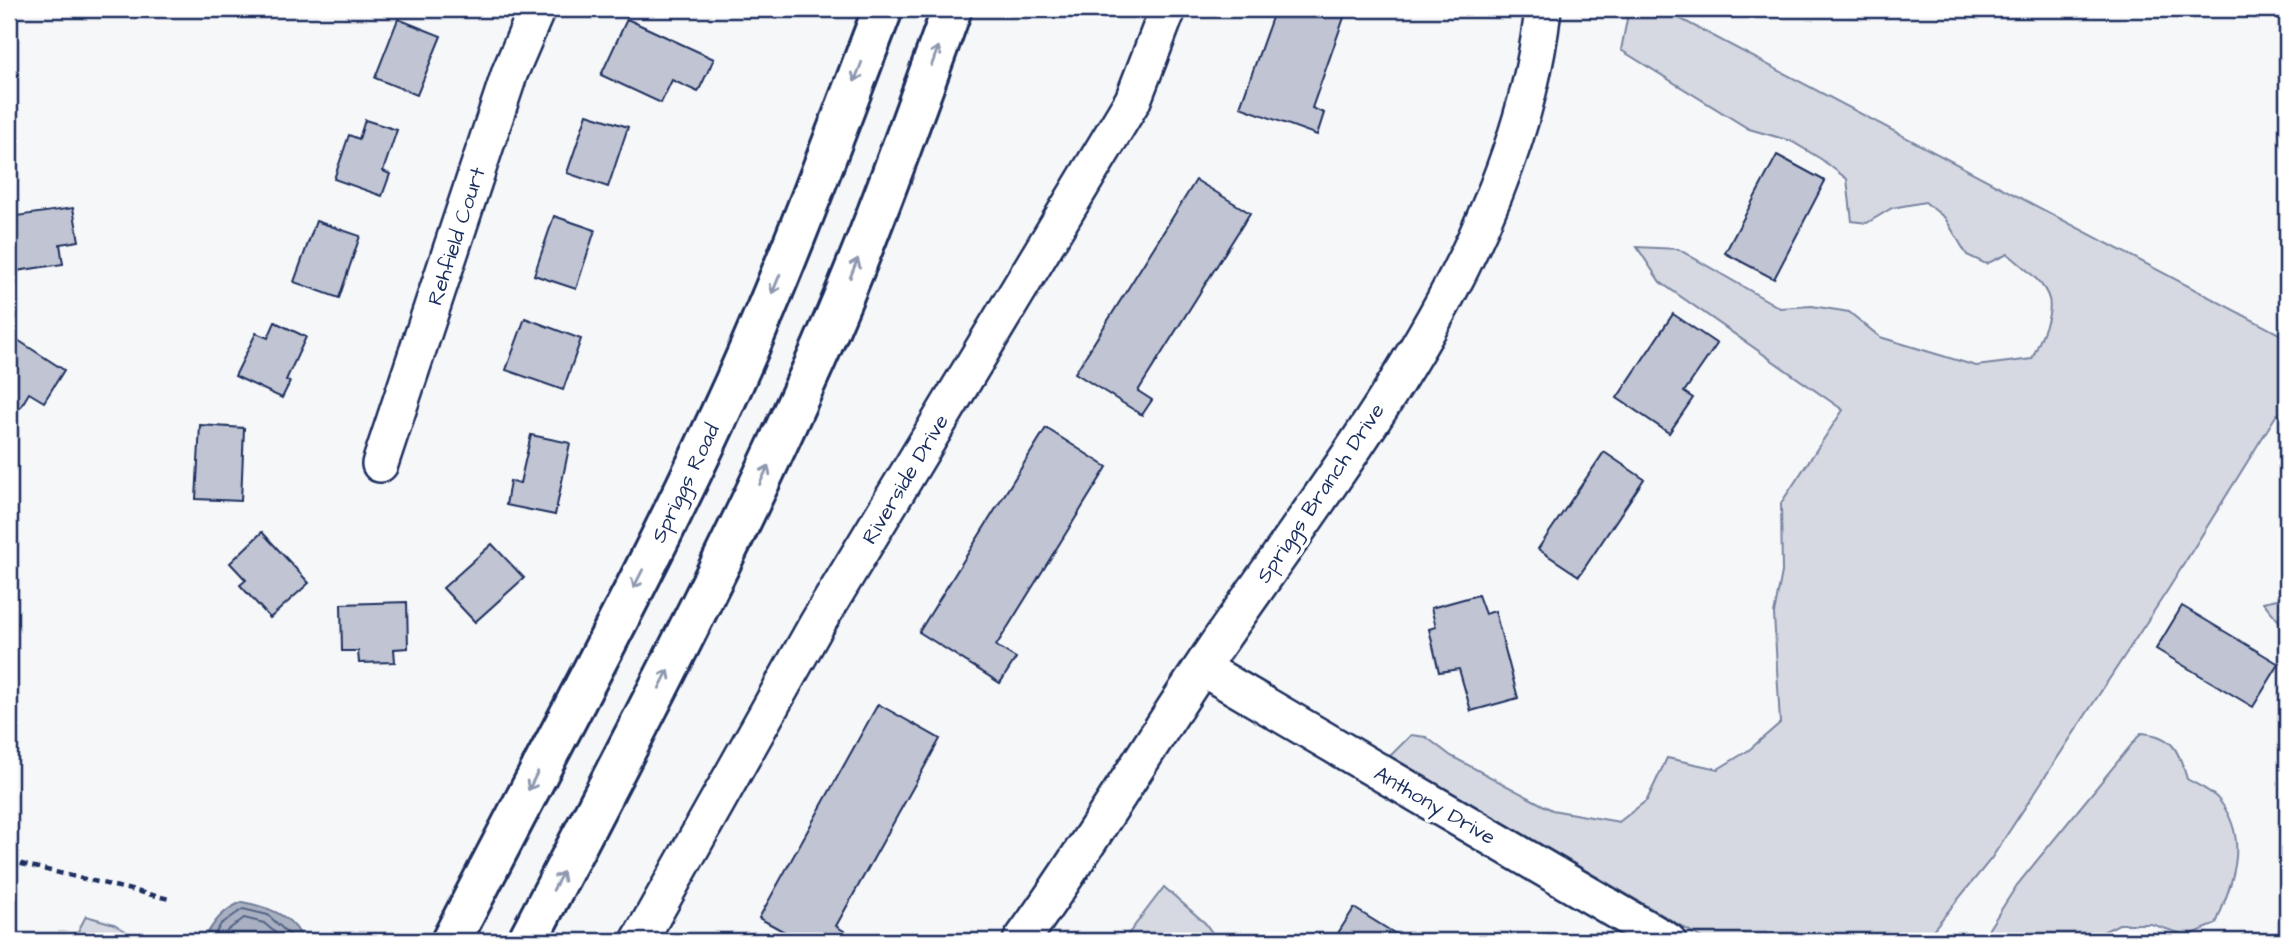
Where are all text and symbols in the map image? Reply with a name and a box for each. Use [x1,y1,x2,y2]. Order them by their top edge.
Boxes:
one-way arrow [930,45,942,67]
one-way arrow [851,61,864,83]
street label: Rehfield Court [420,163,493,309]
one-way arrow [849,258,862,280]
one-way arrow [769,273,782,295]
street label: Spriggs Branch Drive [1249,398,1393,590]
street label: Riverside Drive [855,409,956,550]
street label: Spriggs Road [644,419,729,548]
one-way arrow [757,465,771,486]
one-way arrow [630,568,644,589]
one-way arrow [657,669,671,690]
street label: Anthony Drive [1368,759,1501,854]
one-way arrow [526,770,540,791]
one-way arrow [552,871,566,892]

